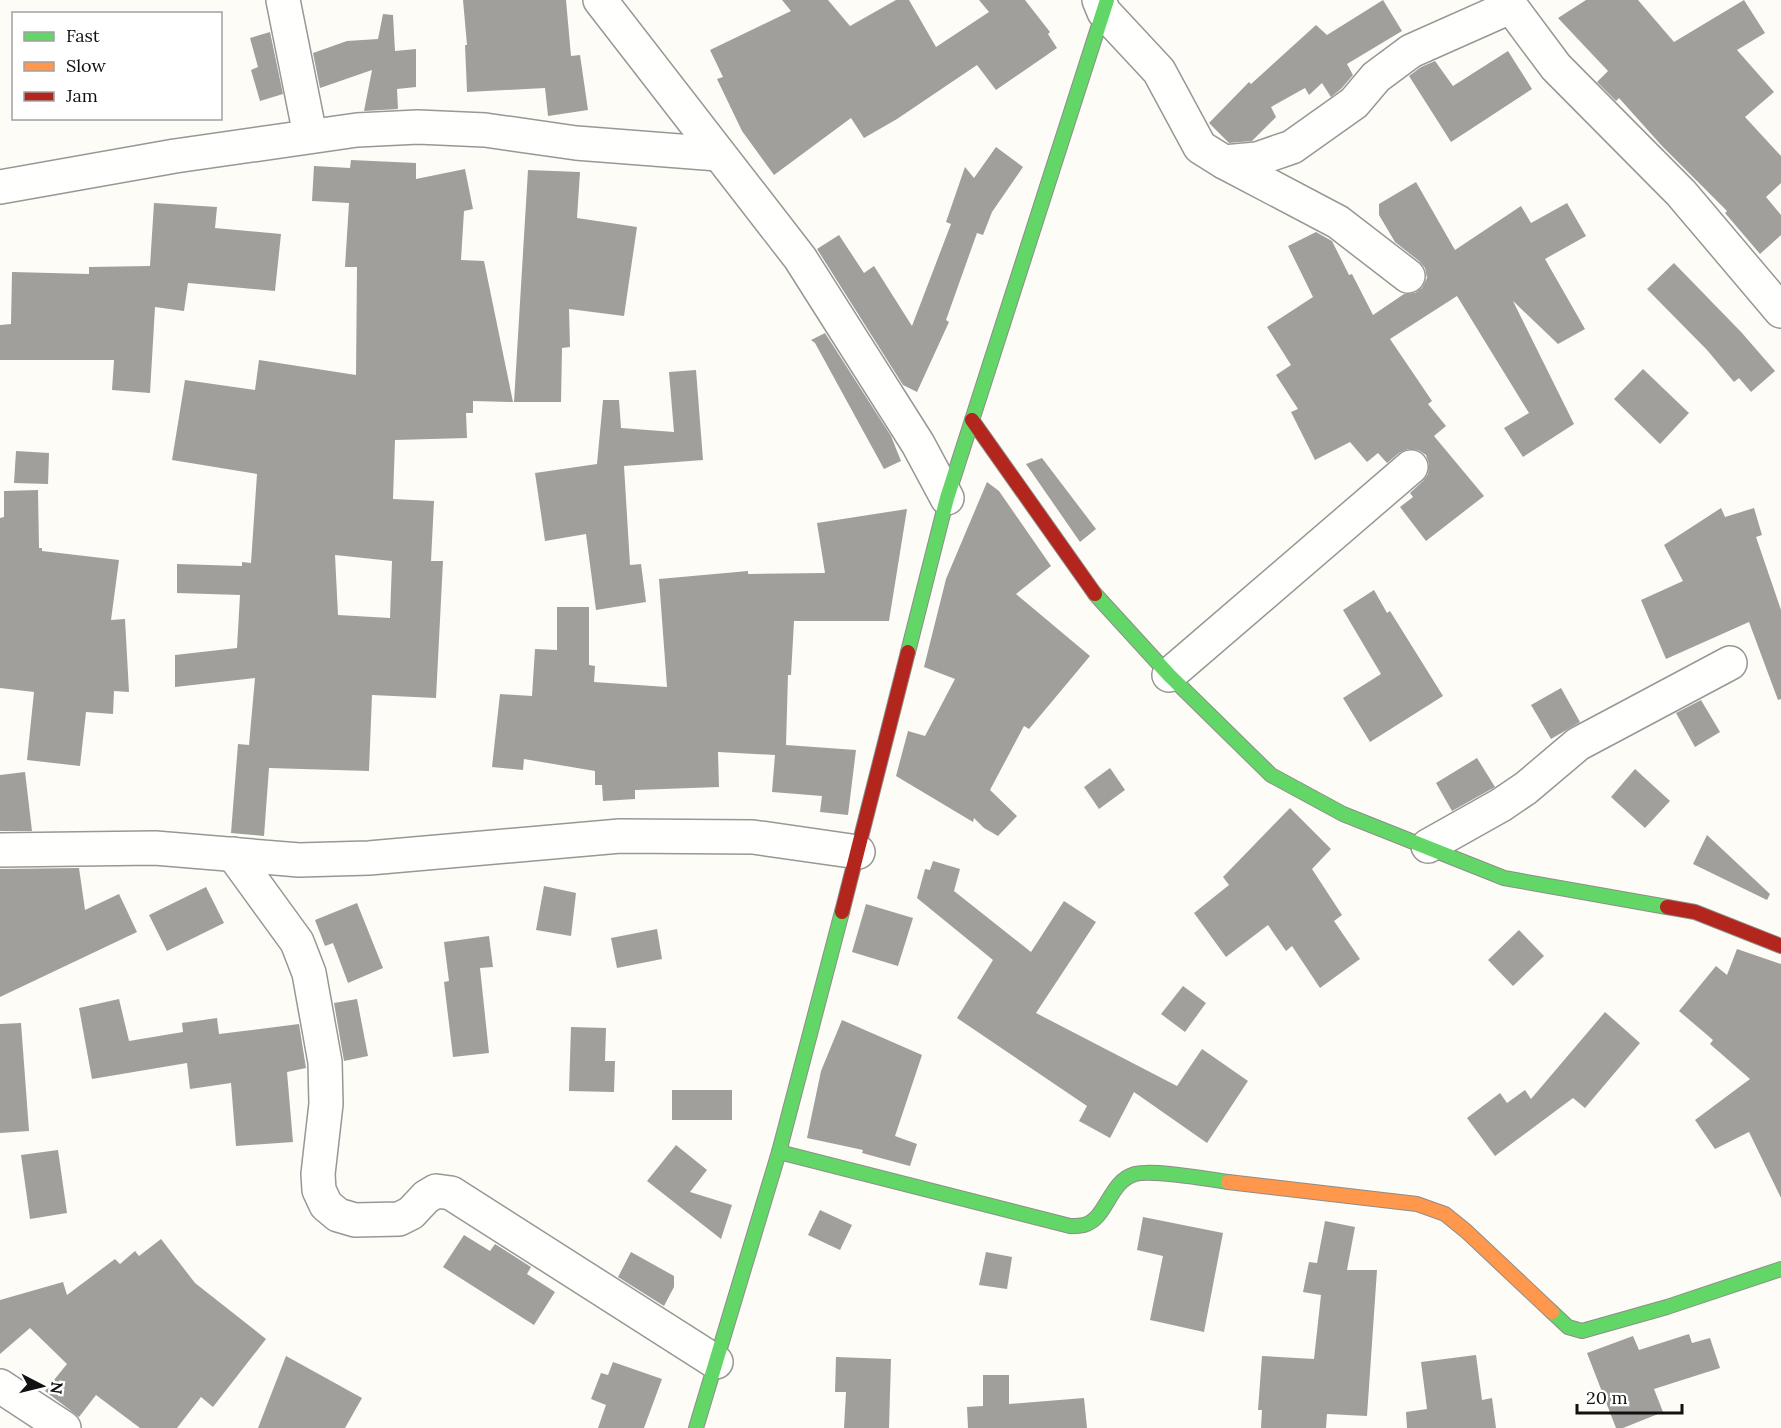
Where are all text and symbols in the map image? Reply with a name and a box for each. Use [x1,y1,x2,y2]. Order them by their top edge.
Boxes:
legend [12,12,222,120]
text: Fast [66,24,100,47]
text: Slow [66,54,106,77]
text: Jam [65,84,98,107]
north arrow [12,1356,72,1416]
scale bar [1577,1377,1682,1415]
text: N [46,1380,68,1395]
text: 20 m [1586,1386,1628,1409]

